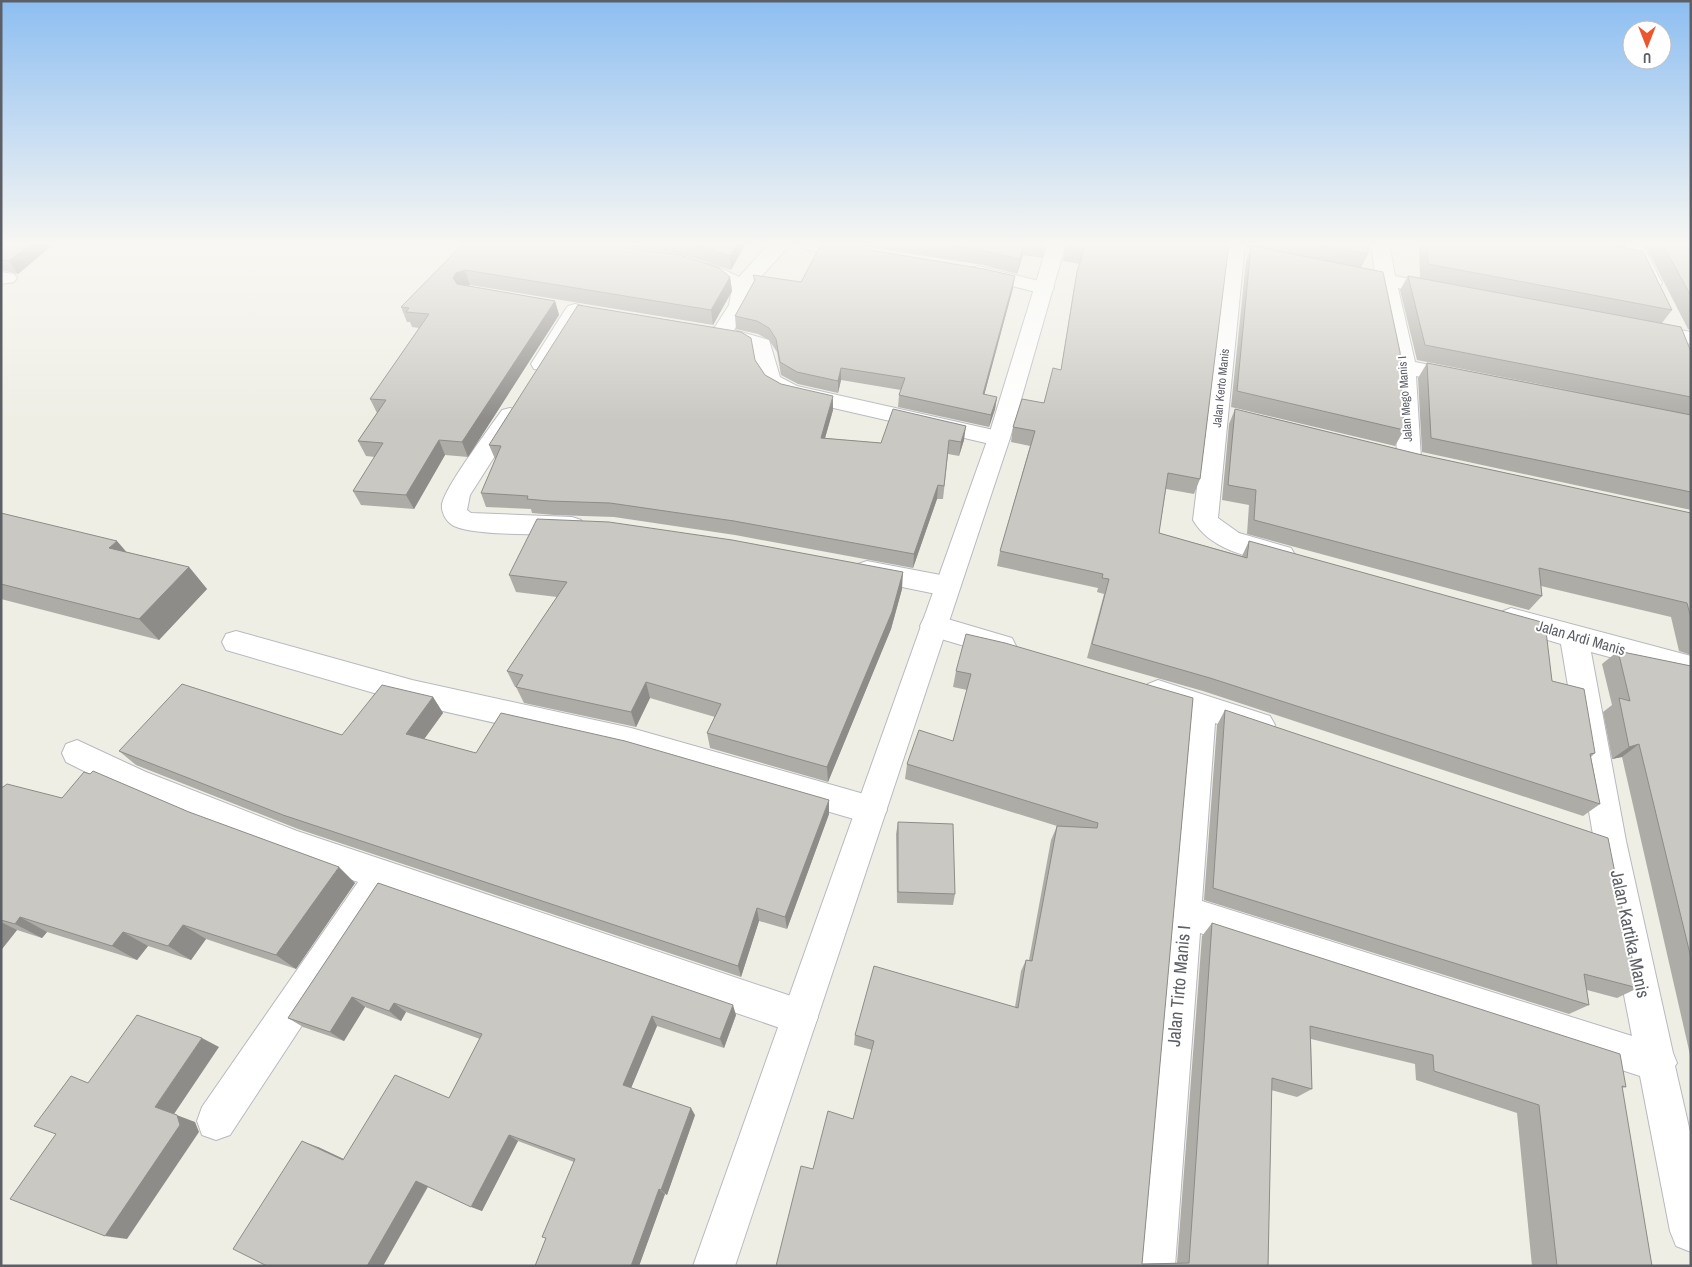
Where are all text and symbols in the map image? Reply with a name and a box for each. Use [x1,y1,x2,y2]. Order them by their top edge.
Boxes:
north arrow [1622,20,1672,70]
text: U [1643,49,1651,67]
street label: Jalan Kerto Manis [1209,348,1233,428]
street label: Jalan Mego Manis I [1394,356,1416,442]
street label: Jalan Ardi Manis [1534,615,1628,660]
street label: Jalan Kartika Manis [1605,867,1656,1000]
street label: Jalan Tirto Manis I [1161,924,1196,1048]

